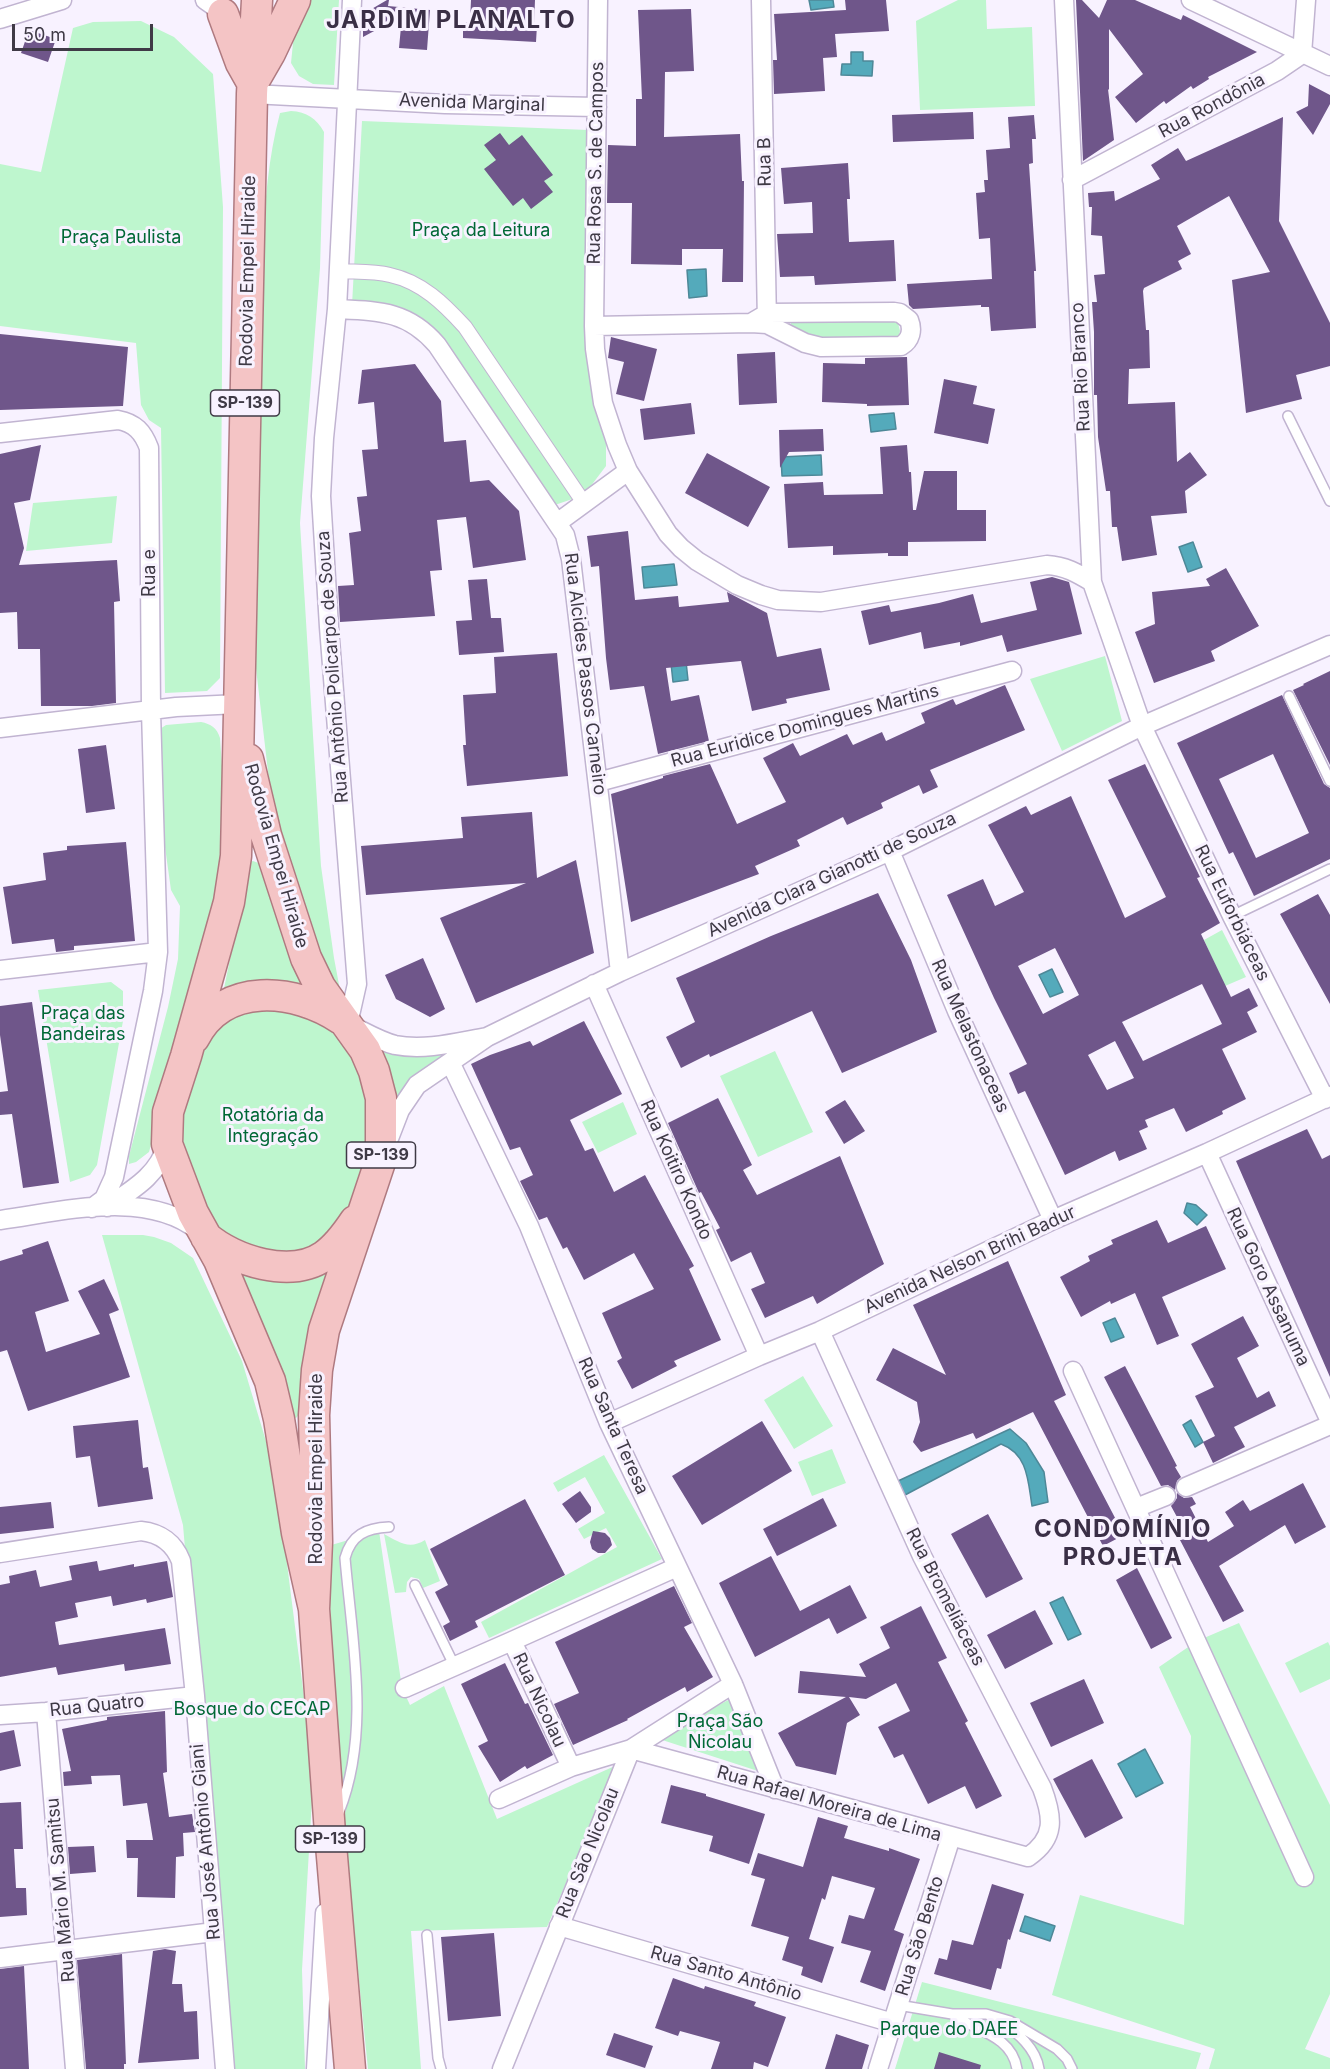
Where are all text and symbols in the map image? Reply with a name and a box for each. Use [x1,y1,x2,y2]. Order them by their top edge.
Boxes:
district label: JARDIM PLANALTO [326,7,576,35]
scale bar [15,12,156,50]
text: 50 m [23,24,66,45]
street label: Rua Rosa S. de Campos [583,61,609,265]
street label: Rua Rondônia [1155,69,1269,143]
street label: Avenida Marginal [399,90,545,116]
street label: Rua B [754,137,776,187]
street label: Rodovia Empei Hiraide [236,175,260,367]
park label: Praça da Leitura [412,220,550,242]
park label: Praça Paulista [61,227,181,249]
street label: Rua Rio Branco [1067,302,1095,432]
road number: SP-139 [210,390,280,416]
street label: Rua Antônio Policarpo de Souza [313,530,353,804]
street label: Rua e [139,549,161,597]
street label: Rua Alcides Passos Carneiro [559,552,611,796]
street label: Rua Euridice Domingues Martins [669,680,941,772]
street label: Rodovia Empei Hiraide [239,761,313,951]
street label: Avenida Clara Gianotti de Souza [704,808,960,942]
street label: Rua Euforbiáceas [1190,841,1274,985]
street label: Rua Melastonaceas [926,956,1014,1116]
park label: Praça das Bandeiras [41,1003,125,1046]
street label: Rua Koitiro Kondo [635,1097,717,1243]
park label: Rotatória da Integração [222,1105,324,1148]
road number: SP-139 [346,1142,416,1168]
street label: Avenida Nelson Brihi Badur [861,1201,1079,1319]
street label: Rua Goro Assanuma [1222,1204,1314,1370]
street label: Rua Santa Teresa [573,1354,653,1498]
street label: Rodovia Empei Hiraide [306,1373,328,1565]
district label: CONDOMÍNIO PROJETA [1034,1516,1212,1572]
street label: Rua Bromeliáceas [901,1524,989,1670]
street label: Rua Nicolau [508,1649,570,1751]
street label: Rua Quatro [49,1690,145,1722]
park label: Bosque do CECAP [174,1699,330,1721]
park label: Praça São Nicolau [677,1711,763,1754]
street label: Rua José Antônio Giani [187,1743,225,1941]
street label: Rua Rafael Moreira de Lima [714,1762,944,1846]
street label: Rua São Nicolau [552,1785,624,1921]
street label: Rua Mário M. Samitsu [42,1797,80,1983]
road number: SP-139 [296,1826,364,1852]
street label: Rua São Bento [891,1873,949,1999]
street label: Rua Santo Antônio [648,1942,804,2006]
park label: Parque do DAEE [880,2019,1018,2041]

